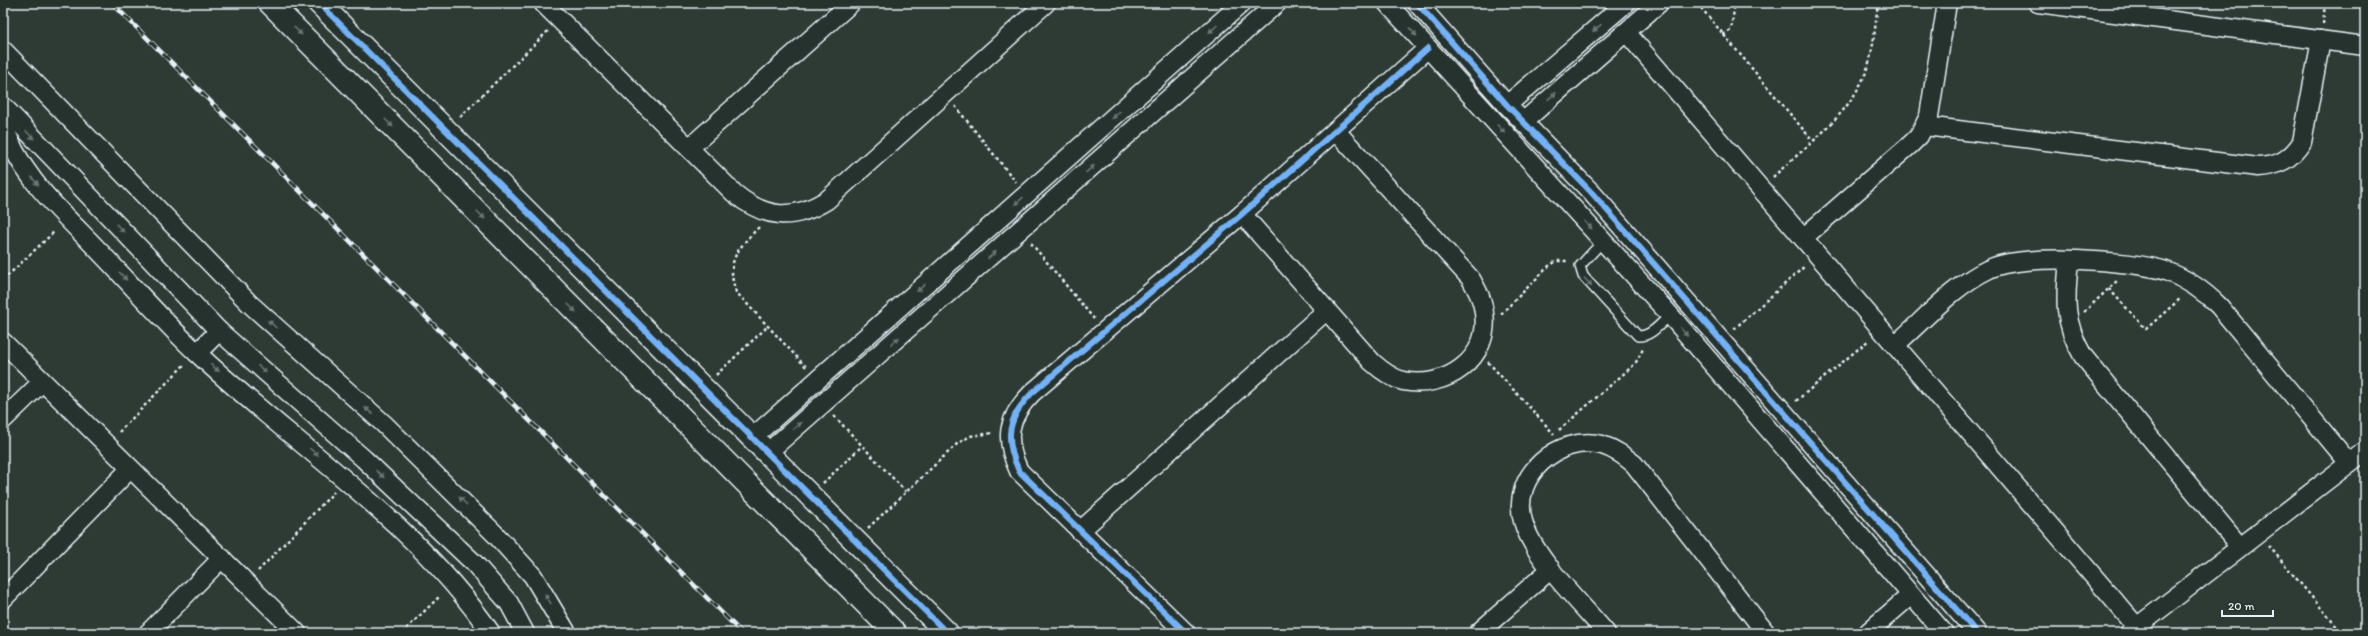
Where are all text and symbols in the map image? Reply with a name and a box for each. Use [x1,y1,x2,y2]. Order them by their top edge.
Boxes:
one-way arrow [1208,24,1218,34]
one-way arrow [1591,24,1602,33]
one-way arrow [293,26,303,36]
one-way arrow [1409,27,1418,37]
one-way arrow [1547,92,1558,101]
one-way arrow [1111,110,1121,120]
one-way arrow [384,118,394,128]
one-way arrow [1496,123,1505,134]
one-way arrow [25,130,34,139]
one-way arrow [1085,164,1095,173]
one-way arrow [30,175,39,186]
one-way arrow [1013,197,1024,206]
one-way arrow [476,211,486,220]
one-way arrow [1583,220,1593,230]
one-way arrow [115,223,125,233]
one-way arrow [987,250,998,259]
one-way arrow [118,271,128,281]
one-way arrow [1583,277,1592,287]
one-way arrow [916,283,927,292]
one-way arrow [567,303,577,313]
one-way arrow [267,320,278,329]
one-way arrow [1680,326,1689,337]
one-way arrow [890,336,900,345]
one-way arrow [209,364,220,373]
one-way arrow [257,364,267,374]
one-way arrow [364,406,374,416]
one-way arrow [792,422,803,431]
one-way arrow [308,448,319,457]
one-way arrow [375,469,385,478]
one-way arrow [458,496,468,506]
scale bar [2222,592,2273,618]
one-way arrow [544,593,551,605]
text: 20 m [2228,599,2255,613]

